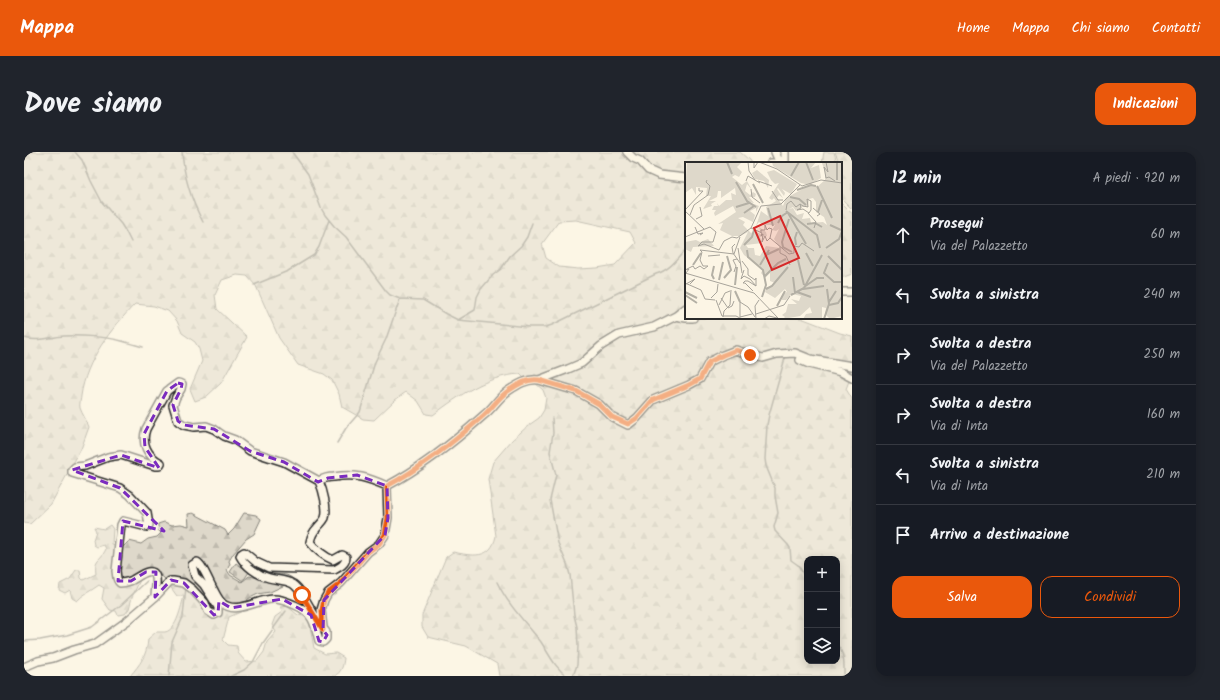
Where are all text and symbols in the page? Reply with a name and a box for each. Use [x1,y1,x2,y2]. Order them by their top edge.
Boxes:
text: Mappa [20,13,74,43]
text: Home [957,17,990,39]
text: Mappa [1012,17,1049,39]
text: Chi siamo [1071,17,1130,39]
text: Contatti [1152,17,1200,39]
text: Dove siamo [24,82,162,127]
button: Indicazioni [1095,83,1196,125]
inset map [685,162,842,319]
text: 12 min [892,165,941,192]
text: A piedi · 920 m [1093,168,1180,189]
text: Prosegui [930,212,983,236]
icon: ahead [892,224,914,246]
text: 60 m [1151,224,1180,245]
text: Via del Palazzetto [930,236,1028,257]
text: Svolta a sinistra [930,283,1039,307]
icon: left [892,284,914,306]
text: 240 m [1143,284,1180,305]
text: Svolta a destra [930,332,1031,356]
icon: right [892,344,914,366]
text: 250 m [1143,344,1180,365]
route end [741,346,759,364]
text: Via del Palazzetto [930,356,1028,377]
text: Svolta a destra [930,392,1031,416]
icon: right [892,404,914,426]
text: 160 m [1147,404,1180,425]
text: Via di Inta [930,416,988,437]
text: Svolta a sinistra [930,452,1039,476]
icon: left [892,464,914,486]
text: 210 m [1146,464,1180,485]
text: Via di Inta [930,476,988,497]
text: Arrivo a destinazione [930,523,1069,547]
icon: arrive [892,524,914,546]
map controls [804,556,840,664]
button: + [804,556,840,592]
button: Salva [892,576,1032,618]
button: Condividi [1040,576,1180,618]
route start [293,586,311,604]
button: − [804,592,840,628]
button: layers [804,628,840,664]

